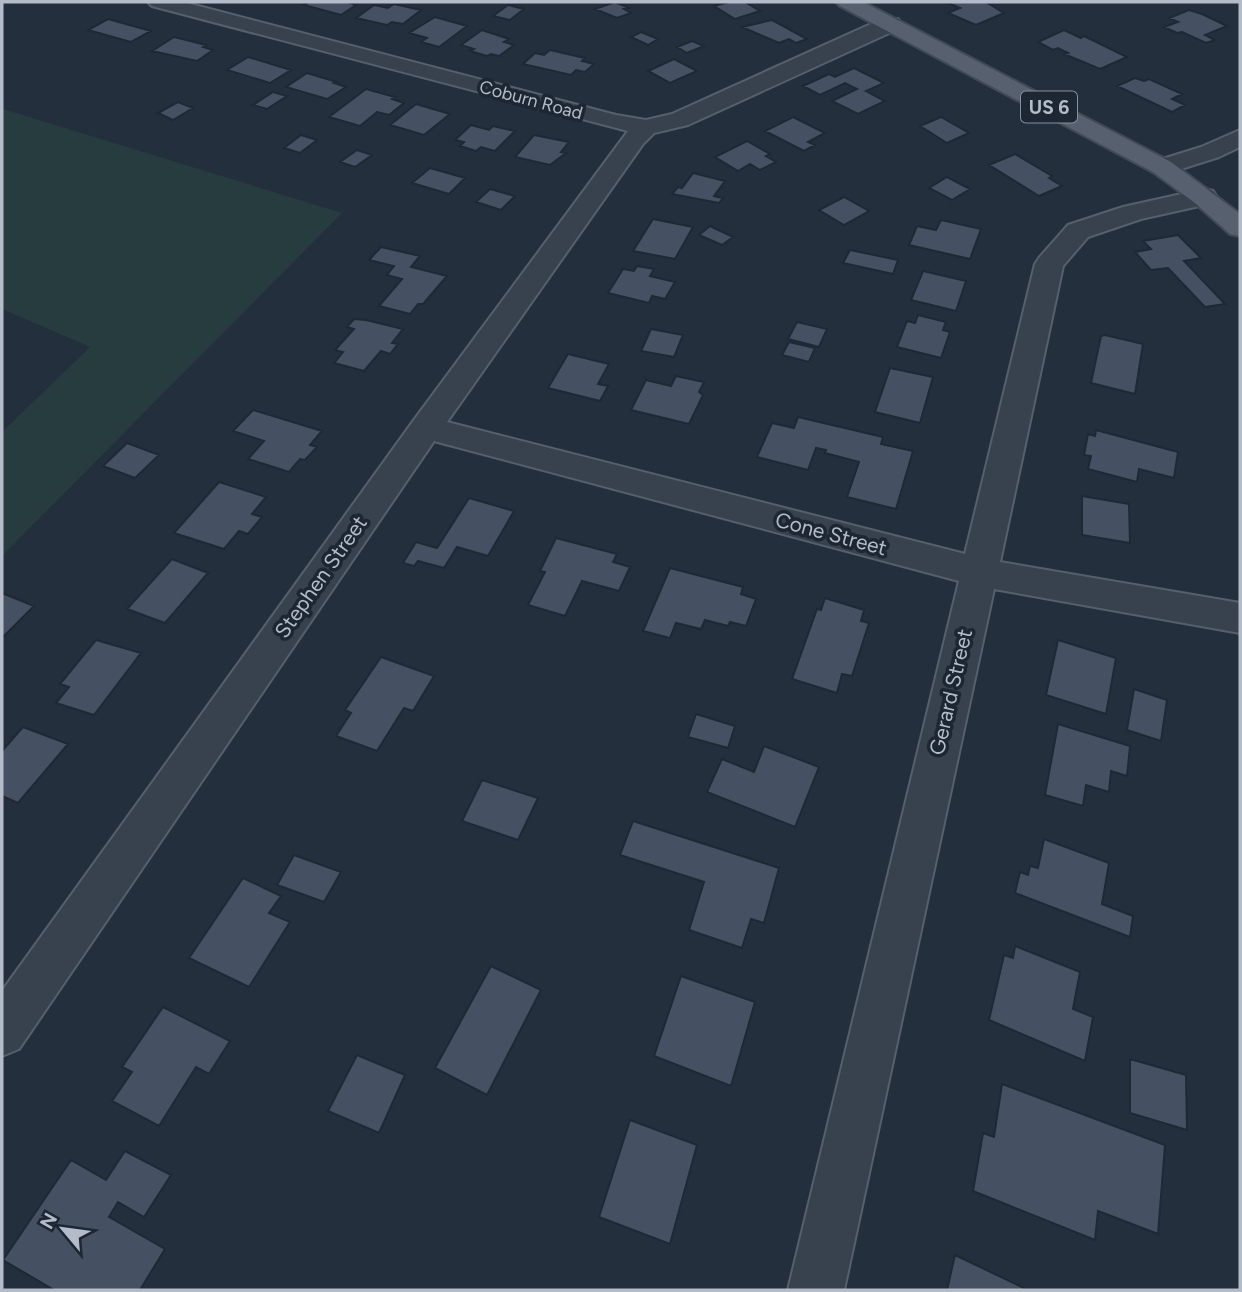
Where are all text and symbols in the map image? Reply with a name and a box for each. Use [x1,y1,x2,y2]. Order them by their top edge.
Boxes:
street label: Coburn Road [477,76,585,124]
road number: US 6 [1021,92,1077,122]
street label: Cone Street [773,507,890,560]
street label: Stephen Street [269,511,372,643]
street label: Gerard Street [924,626,977,757]
north arrow [28,1194,98,1264]
text: N [35,1209,62,1233]

